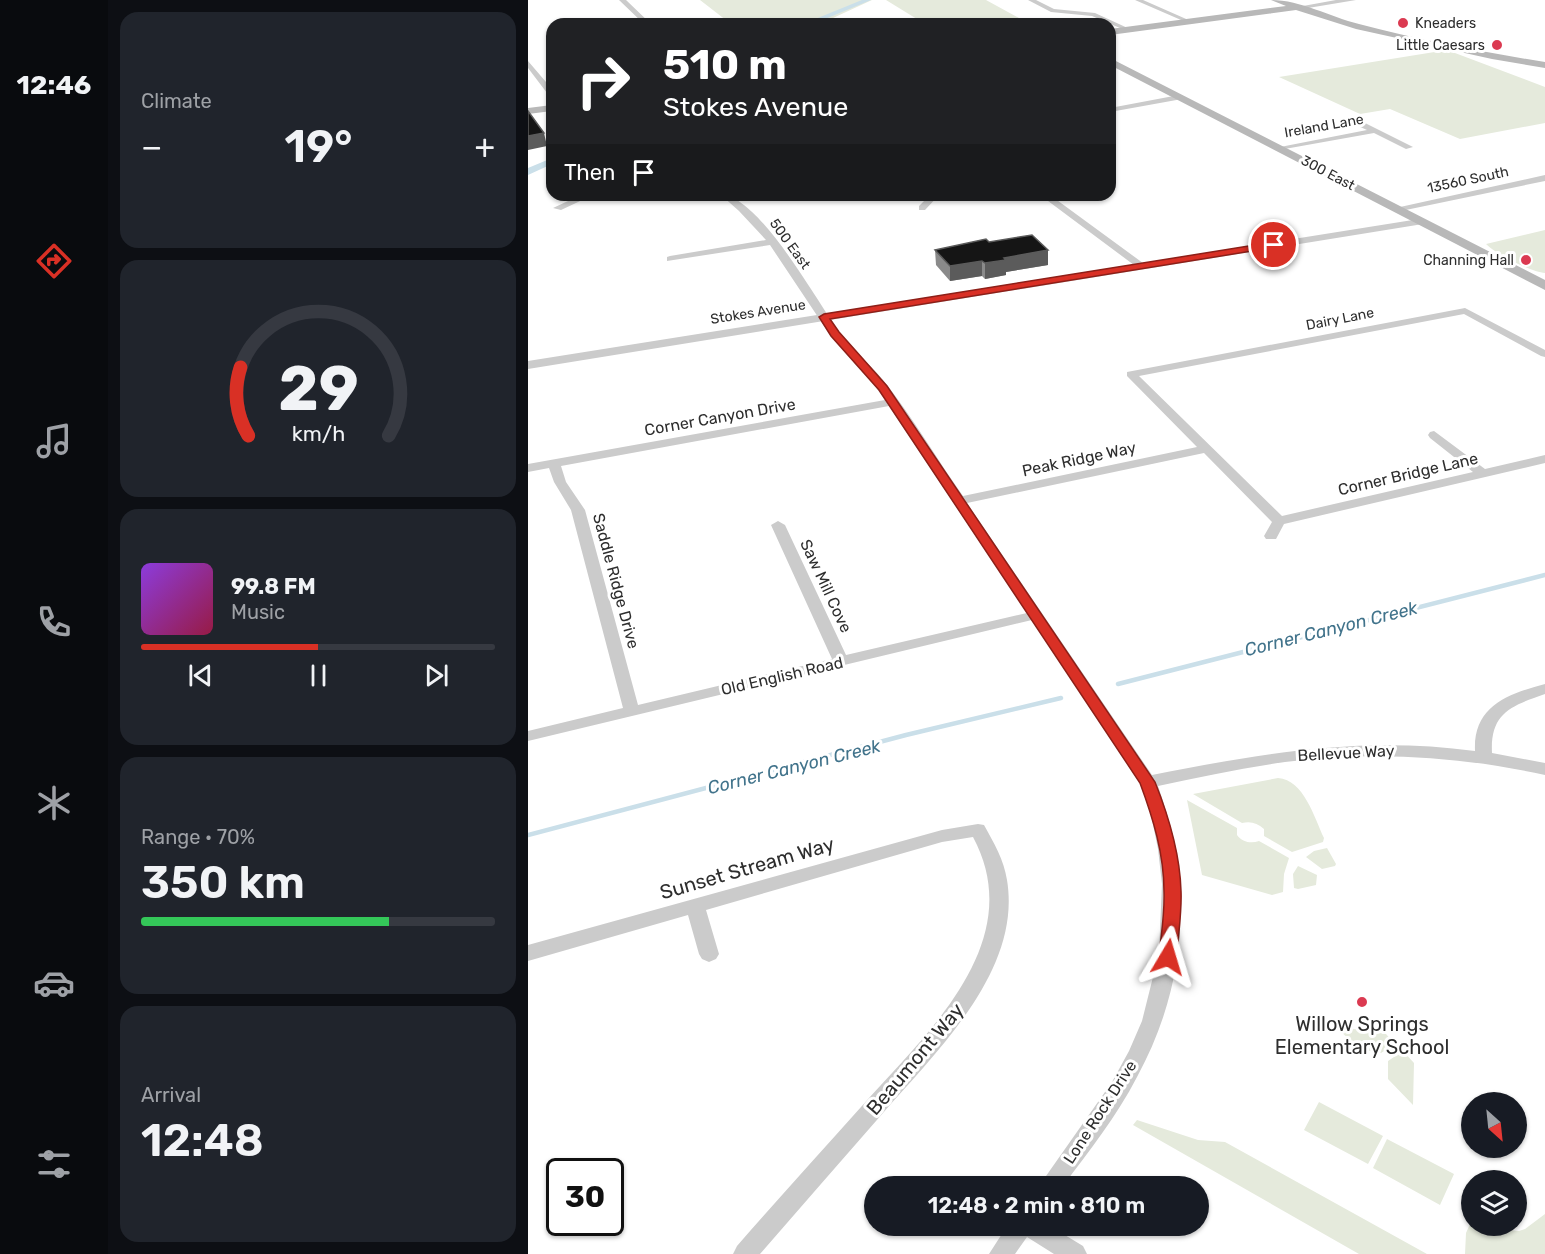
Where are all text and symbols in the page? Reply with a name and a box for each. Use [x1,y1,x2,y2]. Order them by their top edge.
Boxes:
place label: Kneaders [1415,15,1476,32]
marker: Kneaders [1396,16,1410,30]
place label: Little Caesars [1396,37,1485,54]
marker: Little Caesars [1490,38,1504,52]
text: 510 m [663,40,787,90]
icon: right [564,42,642,120]
text: 12:46 [17,69,91,101]
text: Climate [141,89,212,113]
text: Stokes Avenue [663,91,848,123]
street label: Ireland Lane [1283,111,1365,141]
text: 19° [284,120,352,173]
text: − [141,127,162,166]
text: + [474,127,495,166]
street label: 300 East [1298,152,1358,194]
icon: arrive [627,156,660,189]
text: Then [564,159,615,186]
street label: 13560 South [1426,163,1510,197]
street label: 500 East [766,215,814,273]
pin [1248,219,1299,270]
icon: arrive [1257,228,1290,261]
icon: directions [33,240,75,282]
place label: Channing Hall [1423,252,1514,269]
marker: Channing Hall [1519,253,1533,267]
street label: Stokes Avenue [709,296,807,328]
street label: Dairy Lane [1305,304,1376,334]
text: 29 [278,352,358,426]
street label: Corner Canyon Drive [643,394,797,440]
icon: music [33,420,75,462]
text: km/h [291,421,345,446]
street label: Peak Ridge Way [1020,438,1138,480]
street label: Corner Bridge Lane [1336,449,1480,499]
street label: Saddle Ridge Drive [589,511,643,651]
street label: Saw Mill Cove [796,536,856,636]
text: 99.8 FM [231,573,316,600]
water label: Corner Canyon Creek [1242,597,1420,661]
text: Music [231,600,285,624]
icon: phone [33,601,75,643]
street label: Old English Road [719,653,845,699]
icon: previous [184,659,217,692]
icon: pause [302,659,335,692]
icon: next [420,659,453,692]
water label: Corner Canyon Creek [705,735,883,799]
street label: Bellevue Way [1297,741,1395,765]
icon: climate [33,782,75,824]
text: Range · 70% [141,825,255,849]
street label: Sunset Stream Way [657,832,837,904]
text: 350 km [141,856,305,909]
position arrow [1136,925,1200,989]
icon: car [33,962,75,1004]
marker: Willow Springs Elementary School [1355,995,1369,1009]
street label: Beaumont Way [861,998,969,1120]
place label: Willow Springs Elementary School [1275,1012,1449,1059]
street label: Lone Rock Drive [1059,1057,1141,1167]
text: Arrival [141,1083,201,1107]
north arrow [1461,1092,1527,1158]
map controls [1461,1092,1527,1236]
text: 12:48 [141,1114,264,1167]
icon: filters [33,1143,75,1185]
speed limit sign: 30 [546,1158,624,1236]
button: layers [1461,1170,1527,1236]
text: 12:48 · 2 min · 810 m [928,1192,1145,1219]

